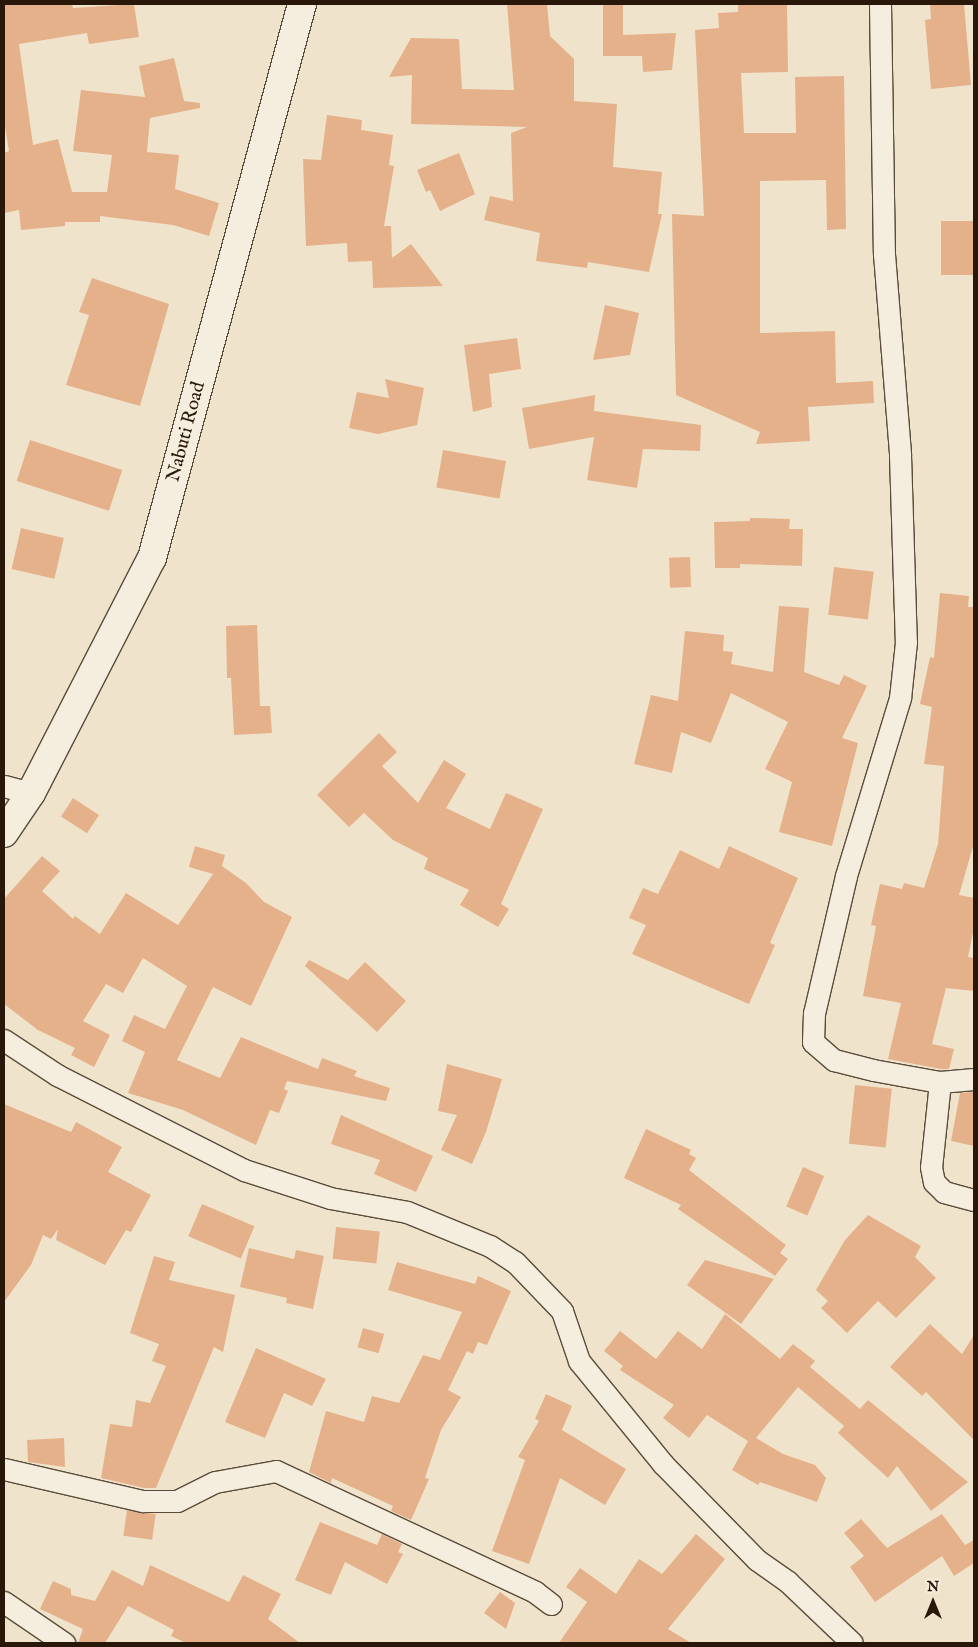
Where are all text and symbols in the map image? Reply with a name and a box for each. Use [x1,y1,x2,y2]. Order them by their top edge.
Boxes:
street label: Nabuti Road [163,379,211,485]
north arrow [908,1577,958,1627]
text: N [927,1578,939,1596]

